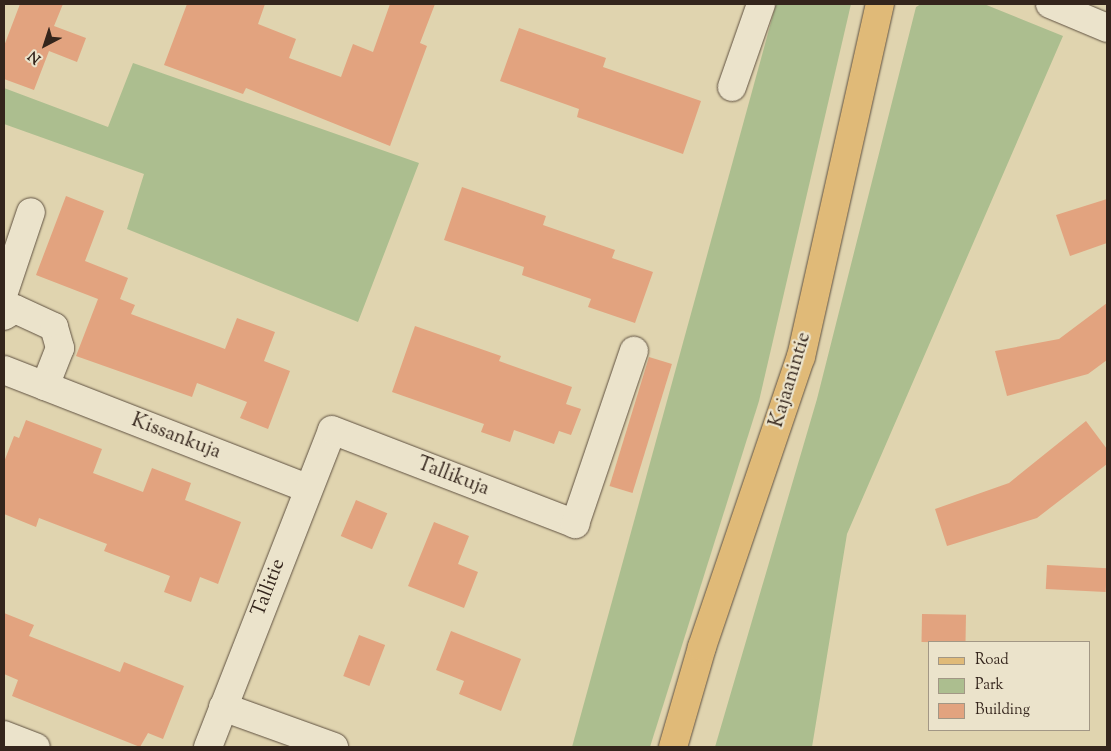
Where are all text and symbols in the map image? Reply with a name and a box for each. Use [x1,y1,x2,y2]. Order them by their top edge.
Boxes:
north arrow [20,20,70,70]
text: N [25,45,46,68]
street label: Kajaanintie [765,329,817,431]
street label: Kissankuja [128,409,224,465]
street label: Tallikuja [414,452,492,502]
street label: Tallitie [247,556,291,620]
legend [928,641,1091,731]
text: Road [975,650,1009,671]
text: Park [975,675,1004,696]
text: Building [975,700,1030,721]

